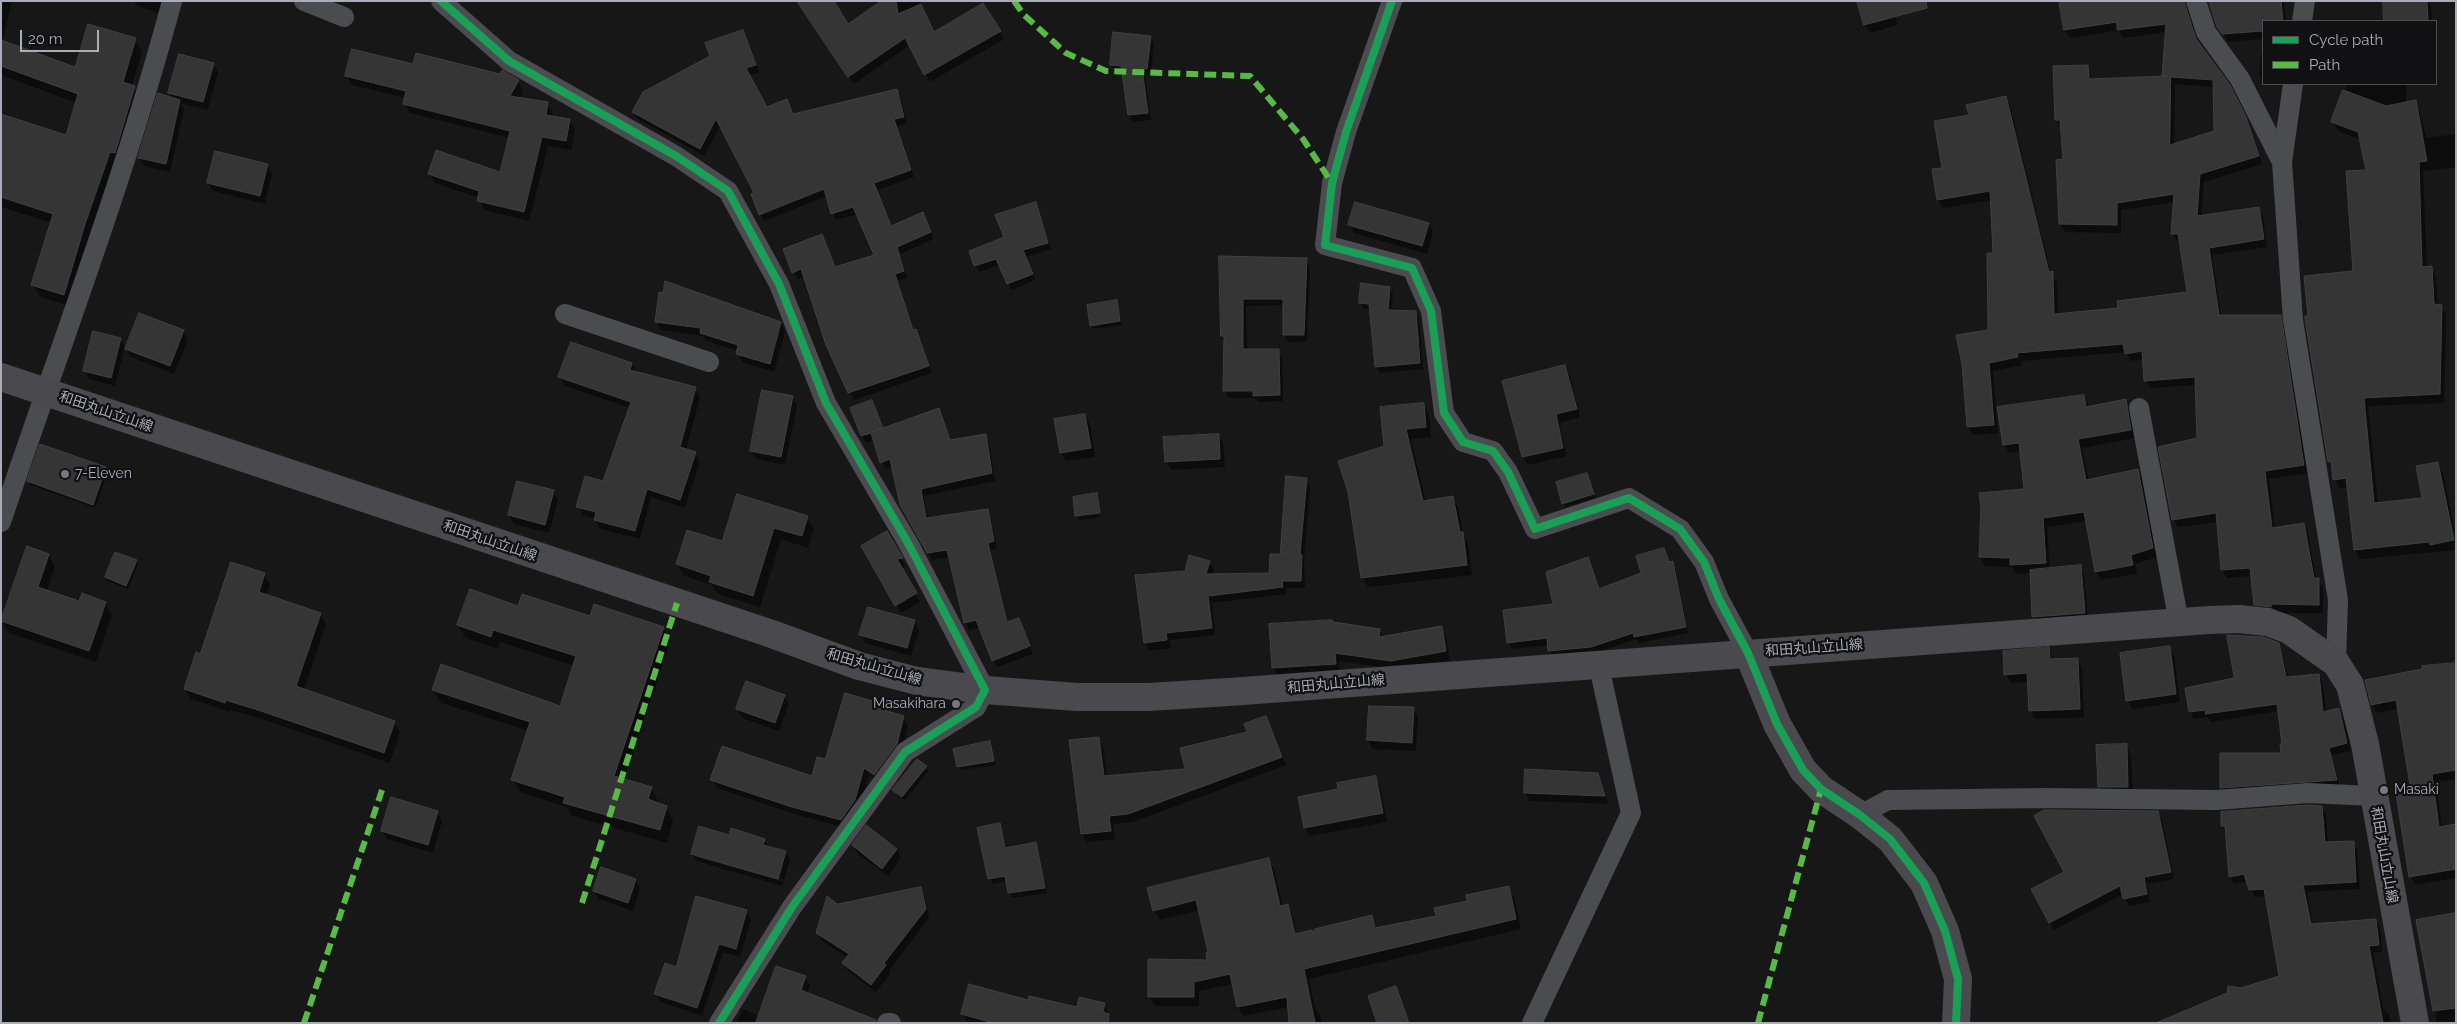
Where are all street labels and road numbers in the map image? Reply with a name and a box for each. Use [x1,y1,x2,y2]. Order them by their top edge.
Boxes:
street label: 和田丸山立山線 [57,388,155,436]
street label: 和田丸山立山線 [441,517,539,565]
street label: 和田丸山立山線 [1765,636,1863,660]
street label: 和田丸山立山線 [825,645,923,689]
street label: 和田丸山立山線 [1286,671,1386,697]
street label: 和田丸山立山線 [2367,805,2401,905]

